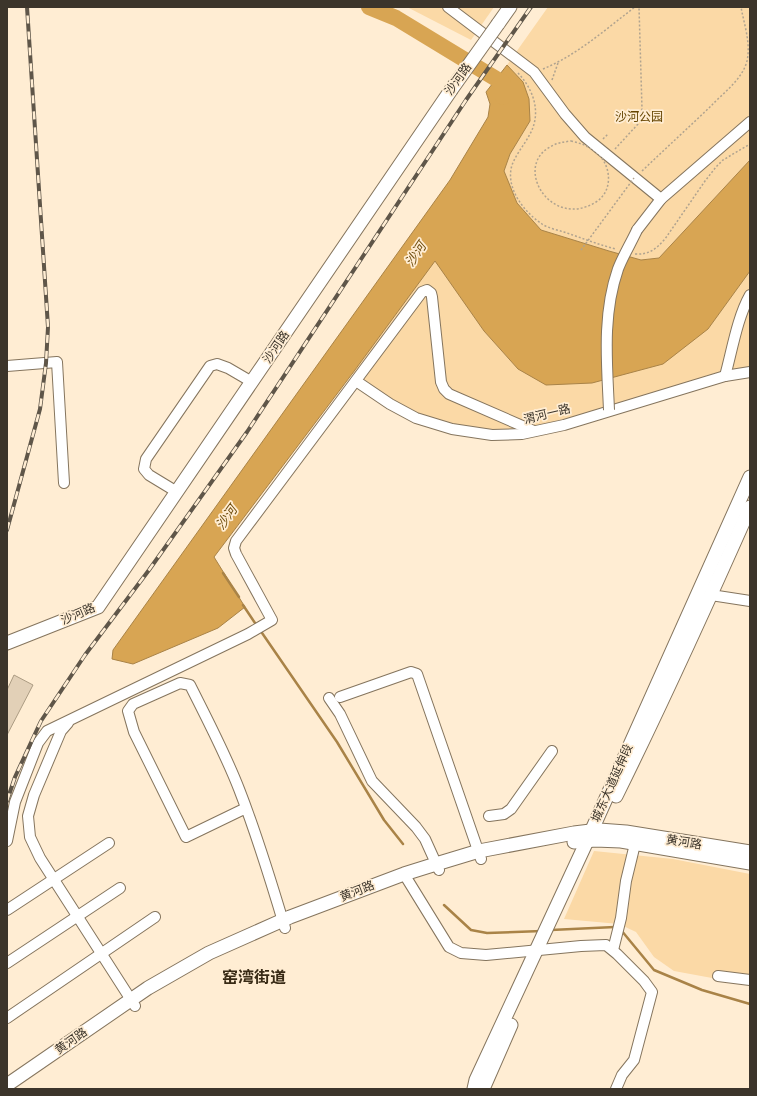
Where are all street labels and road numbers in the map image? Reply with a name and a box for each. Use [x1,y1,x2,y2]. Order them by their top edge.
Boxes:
street label: 沙河路 [442,60,474,98]
street label: 沙河路 [260,328,292,366]
street label: 渭河一路 [522,401,572,427]
street label: 沙河路 [59,601,97,627]
street label: 城东大道延伸段 [589,742,635,824]
street label: 黄河路 [665,832,703,852]
street label: 黄河路 [338,878,376,904]
street label: 黄河路 [52,1025,90,1057]

